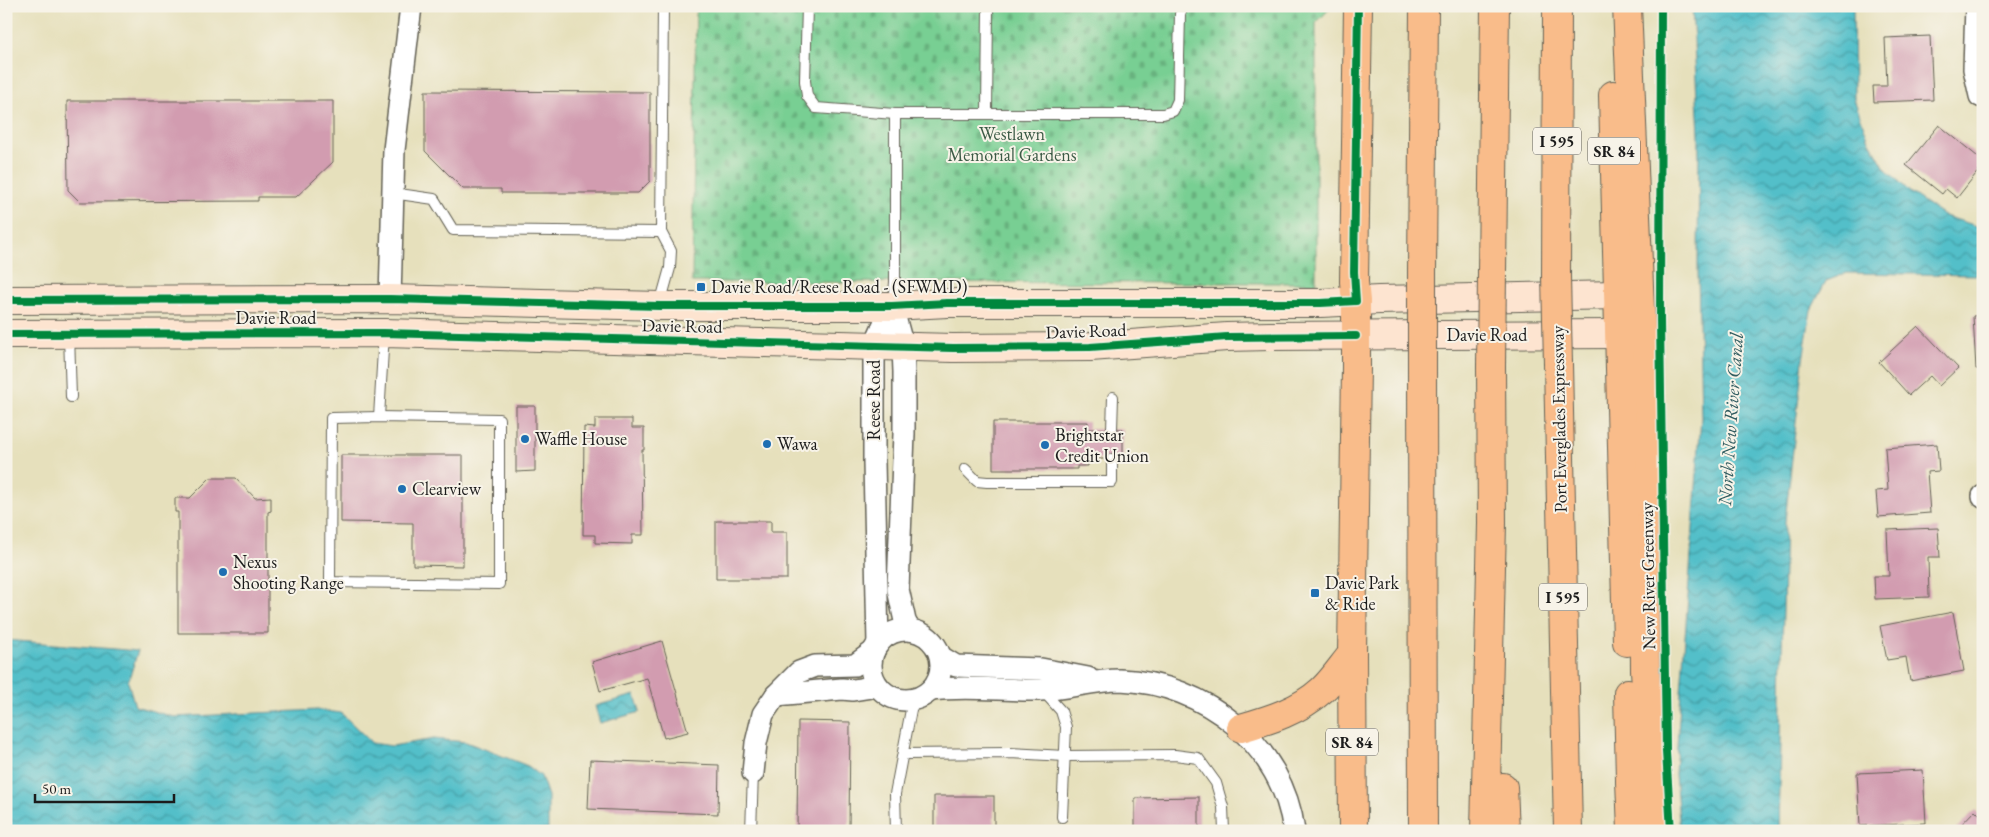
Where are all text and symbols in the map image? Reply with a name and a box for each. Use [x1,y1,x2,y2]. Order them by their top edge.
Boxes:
park label: Westlawn Memorial Gardens [947,122,1077,166]
road number: I 595 [1533,128,1581,154]
road number: SR 84 [1588,138,1640,164]
place label: Davie Road/Reese Road - (SFWMD) [711,275,967,298]
marker: Davie Road/Reese Road - (SFWMD) [695,281,707,293]
street label: Davie Road [236,306,317,329]
street label: Davie Road [641,313,724,338]
street label: Davie Road [1045,318,1128,343]
street label: Davie Road [1447,323,1528,346]
street label: Port Everglades Expressway [1545,325,1572,513]
water label: North New River Canal [1712,331,1749,507]
street label: Reese Road [862,359,885,440]
place label: Brightstar Credit Union [1055,423,1150,467]
place label: Waffle House [535,427,627,450]
place label: Wawa [777,432,819,455]
marker: Waffle House [519,433,531,445]
marker: Wawa [761,438,773,450]
marker: Brightstar Credit Union [1039,439,1051,451]
place label: Clearview [412,477,482,500]
marker: Clearview [396,483,408,495]
street label: New River Greenway [1635,502,1660,650]
place label: Nexus Shooting Range [233,550,344,594]
marker: Nexus Shooting Range [217,566,229,578]
place label: Davie Park & Ride [1325,571,1400,615]
road number: I 595 [1539,584,1587,610]
marker: Davie Park & Ride [1309,587,1321,599]
road number: SR 84 [1326,729,1378,756]
scale bar [35,772,174,804]
text: 50 m [42,779,71,798]

